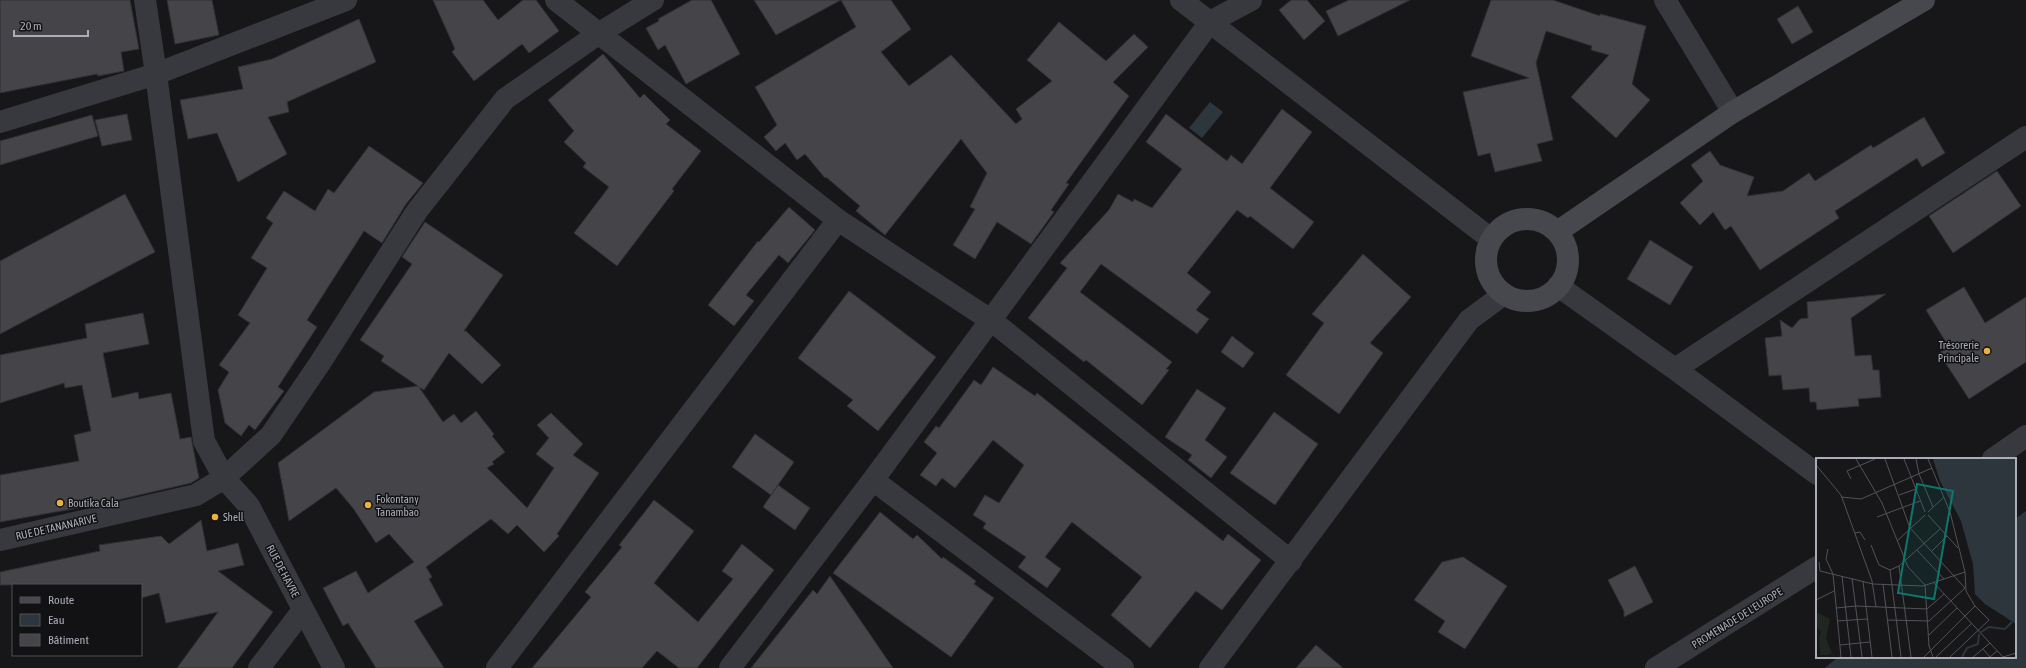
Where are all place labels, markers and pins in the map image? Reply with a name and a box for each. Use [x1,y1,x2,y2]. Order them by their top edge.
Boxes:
place label: Trésorerie Principale [1938,339,1979,364]
marker: Trésorerie Principale [1982,346,1992,356]
place label: Fokontany Tanambao [376,493,419,518]
place label: Boutika Cala [68,497,119,509]
marker: Boutika Cala [55,498,65,508]
marker: Fokontany Tanambao [363,500,373,510]
place label: Shell [223,511,244,523]
marker: Shell [210,512,220,522]

